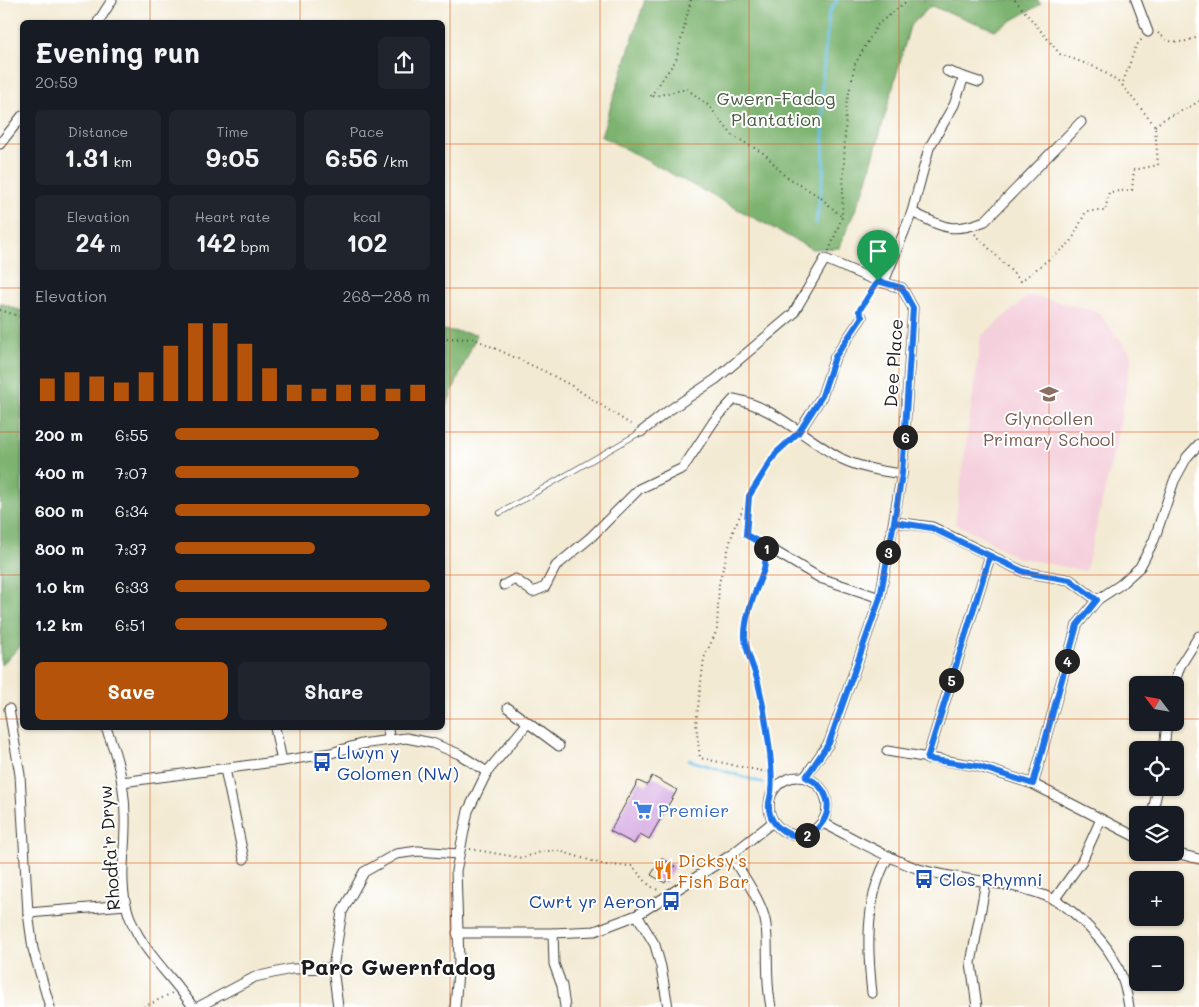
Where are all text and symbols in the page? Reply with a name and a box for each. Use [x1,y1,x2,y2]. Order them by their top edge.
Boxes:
text: Evening run [35,34,200,70]
button: share [378,37,430,89]
text: 20:59 [35,71,78,92]
park label: Gwern-Fadog Plantation [717,86,835,131]
text: Distance [68,122,128,141]
text: Time [217,122,248,141]
text: Pace [350,122,384,141]
text: 1.31 [64,141,109,173]
text: 9:05 [206,141,259,173]
text: 6:56 [325,141,378,173]
text: km [109,152,132,171]
text: /km [378,152,408,171]
text: Elevation [67,207,130,226]
text: Heart rate [195,207,270,226]
text: kcal [353,207,381,226]
text: 24 [75,226,105,258]
text: 142 [195,226,236,258]
text: 102 [346,226,387,258]
pin [857,230,899,281]
text: m [105,237,121,256]
text: bpm [236,237,270,256]
icon: arrive [864,237,892,265]
text: Elevation [35,285,107,306]
text: 268–288 m [342,285,430,306]
street label: Dee Place [878,318,908,408]
school or university icon: Glyncollen Primary School [1038,383,1060,405]
place label: Glyncollen Primary School [983,406,1115,451]
text: 200 m [35,424,83,445]
text: 6:55 [115,424,148,445]
pin: 6 [892,424,918,450]
text: 6 [901,428,910,447]
text: 400 m [35,462,84,483]
text: 7:07 [115,462,148,483]
text: 600 m [35,500,84,521]
text: 6:34 [115,500,148,521]
pin: 1 [754,536,778,560]
text: 800 m [35,538,84,559]
text: 7:37 [115,538,147,559]
text: 1 [763,539,770,558]
pin: 3 [876,540,900,564]
text: 3 [884,543,893,562]
text: 1.0 km [35,576,84,597]
text: 6:33 [115,576,148,597]
text: 1.2 km [35,614,83,635]
text: 6:51 [115,614,146,635]
pin: 4 [1054,648,1080,674]
text: 4 [1063,652,1072,671]
button: Save [35,662,228,720]
button: Share [238,662,430,720]
pin: 5 [938,668,964,692]
text: 5 [947,671,956,690]
north arrow [1129,676,1184,731]
map controls [1129,676,1184,991]
place label: Llwyn y Golomen (NW) [337,740,459,785]
button: locate [1129,741,1184,796]
bus stop icon: Llwyn y Golomen (NW) [311,751,333,773]
street label: Rhodfa'r Dryw [93,785,125,911]
place label: Premier [658,798,729,822]
supermarket icon: Premier [632,799,654,821]
button: layers [1129,806,1184,861]
pin: 2 [794,822,820,848]
text: 2 [804,826,811,845]
place label: Dicksy's Fish Bar [678,848,750,893]
restaurant icon: Dicksy's Fish Bar [652,859,674,881]
place label: Clos Rhymni [939,867,1042,891]
bus stop icon: Clos Rhymni [913,868,935,890]
button: + [1129,871,1184,926]
place label: Cwrt yr Aeron [529,889,656,913]
bus stop icon: Cwrt yr Aeron [660,890,682,912]
button: − [1129,936,1184,991]
district label: Parc Gwernfadog [300,952,496,981]

